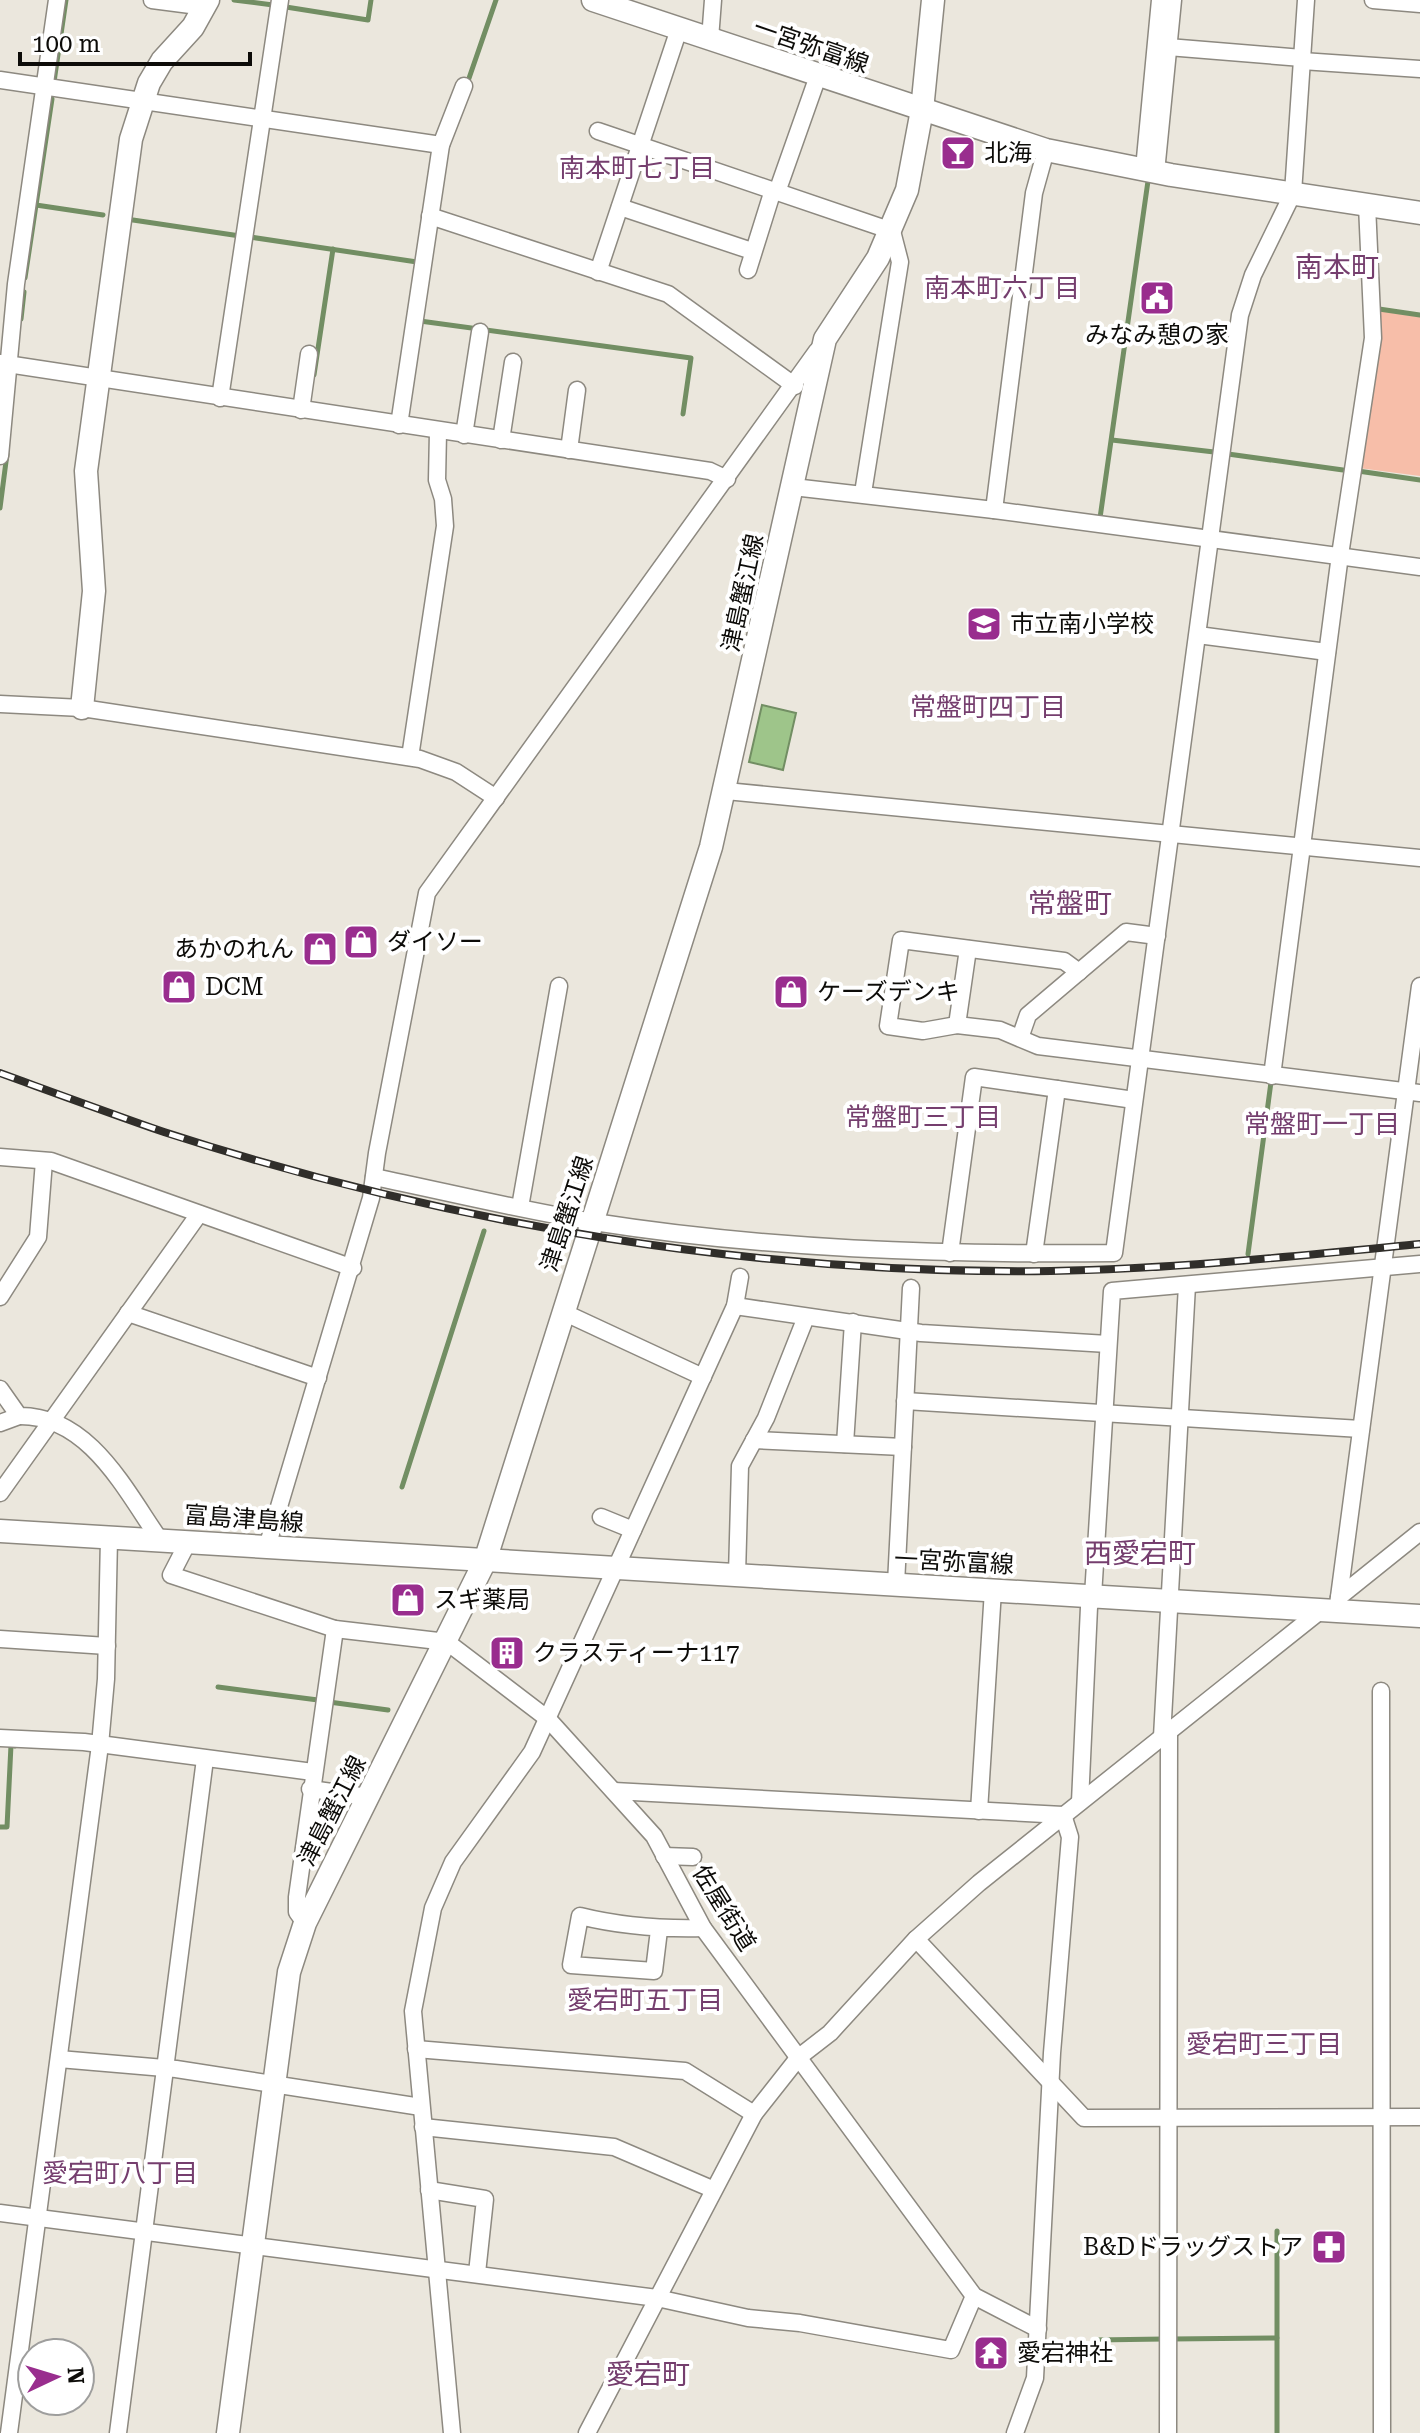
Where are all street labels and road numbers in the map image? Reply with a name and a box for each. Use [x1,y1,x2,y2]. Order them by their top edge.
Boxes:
street label: 一宮弥富線 [750,13,872,79]
street label: 津島蟹江線 [717,531,769,655]
street label: 津島蟹江線 [535,1153,599,1275]
street label: 富島津島線 [183,1501,305,1537]
street label: 一宮弥富線 [893,1545,1015,1579]
street label: 津島蟹江線 [292,1751,372,1871]
street label: 佐屋街道 [687,1860,761,1956]

